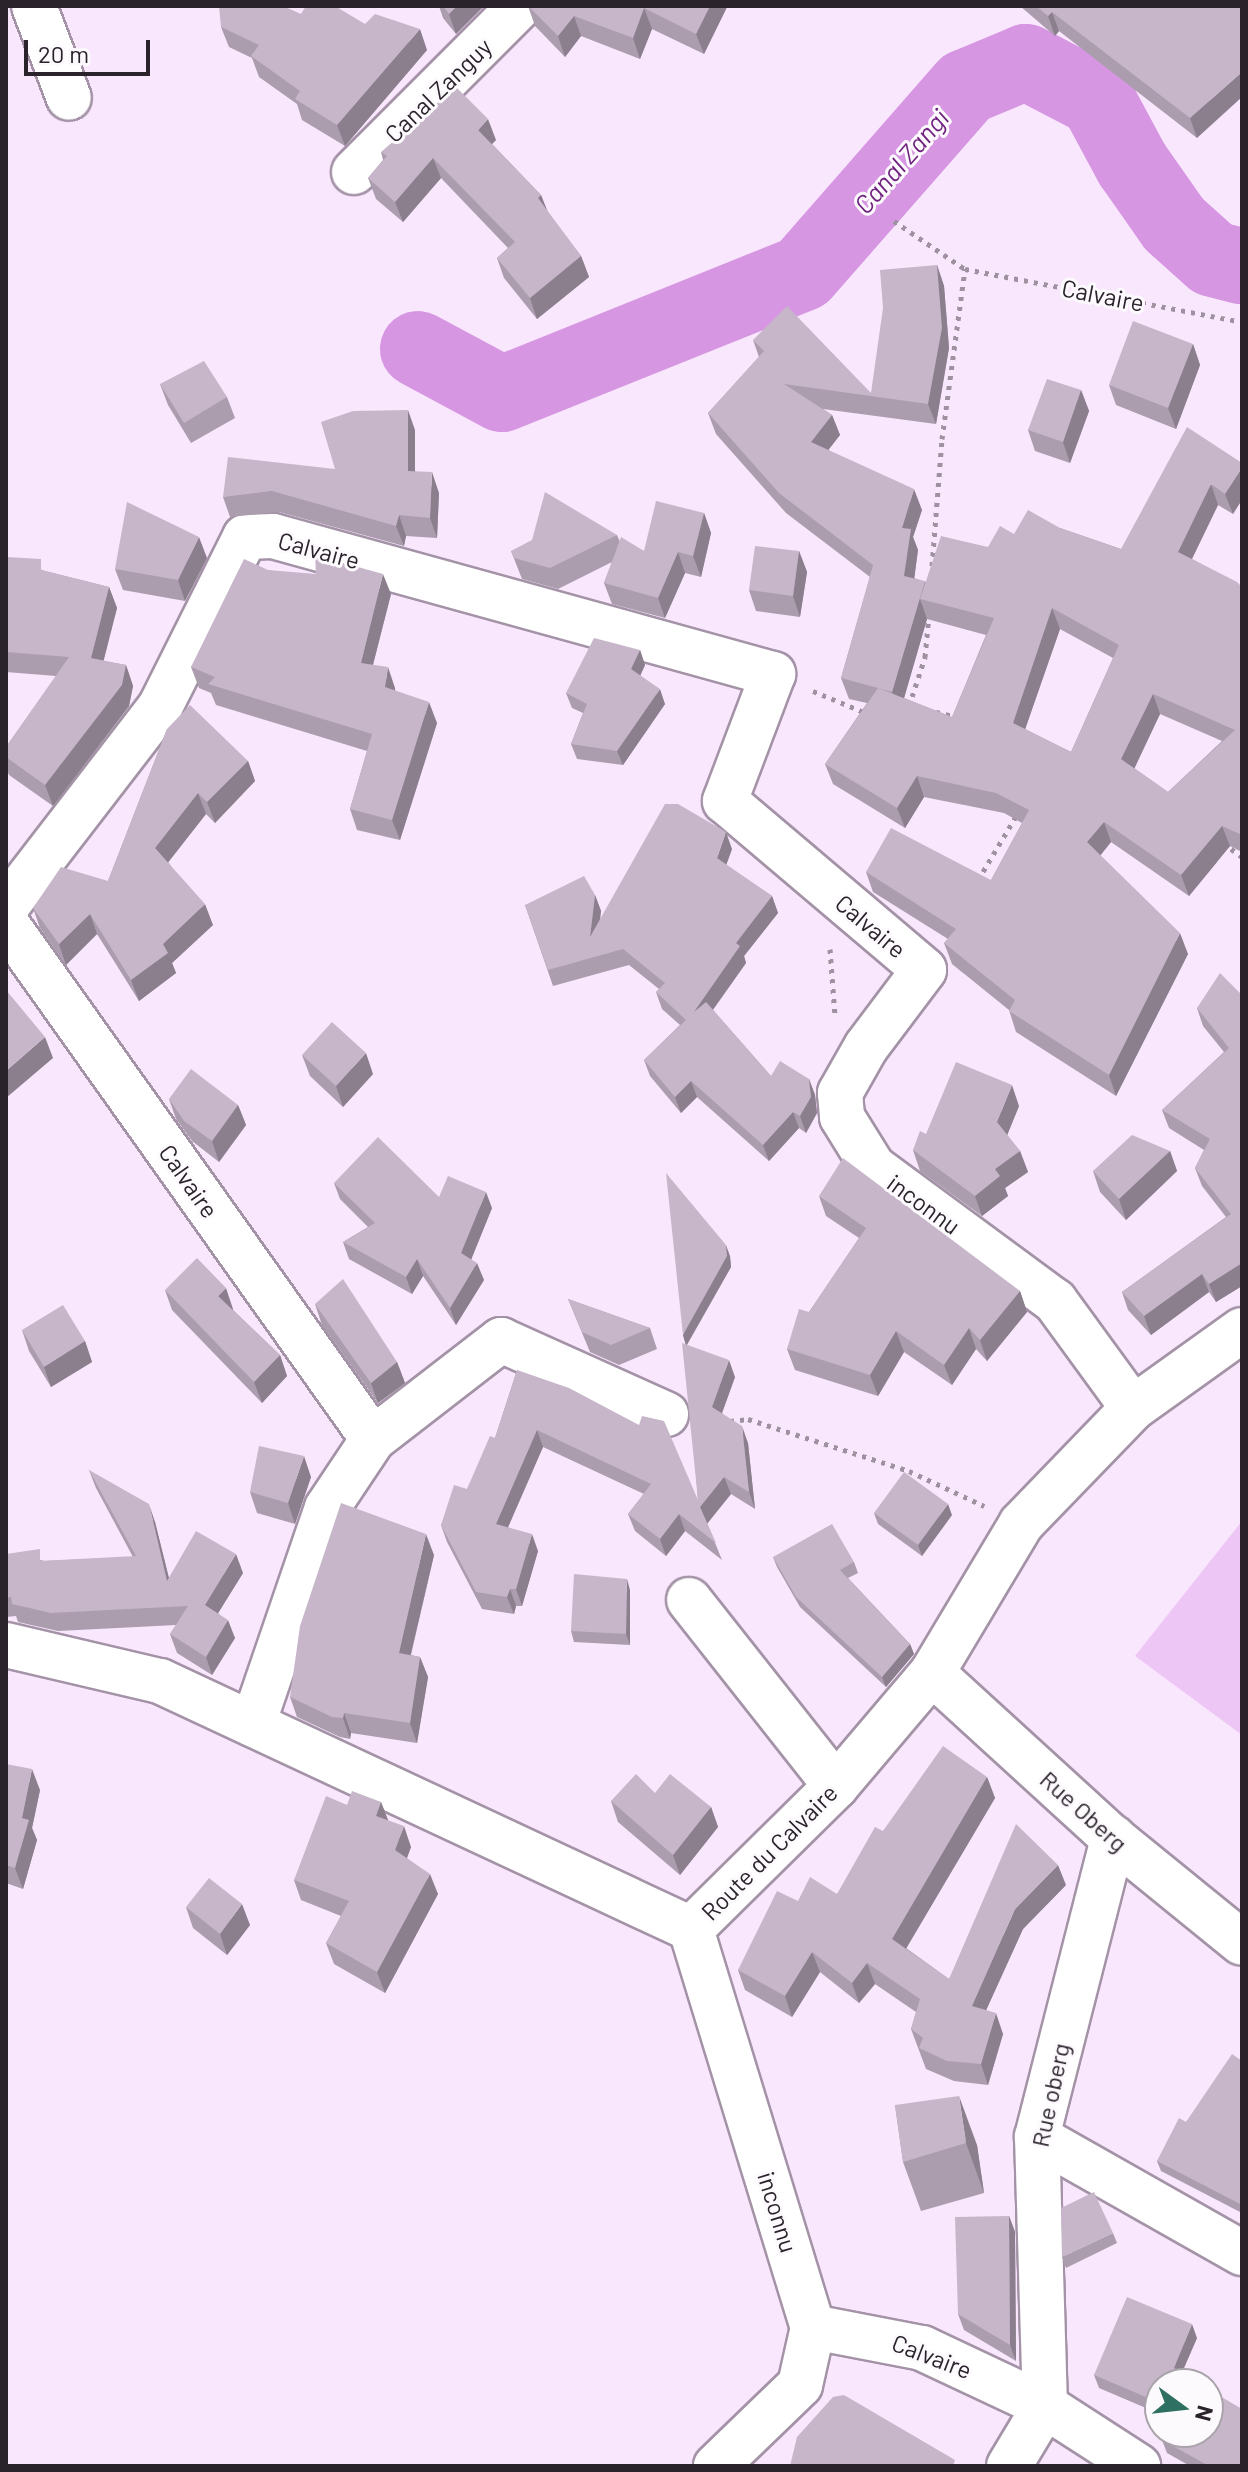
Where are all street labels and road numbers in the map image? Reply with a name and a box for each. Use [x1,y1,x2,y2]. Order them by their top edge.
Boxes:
street label: Canal Zanguy [379,32,497,148]
street label: Calvaire [1059,273,1147,317]
street label: Calvaire [275,525,363,575]
street label: Calvaire [830,888,912,964]
street label: Calvaire [153,1139,225,1223]
street label: inconnu [882,1168,966,1240]
street label: Rue Oberg [1035,1764,1133,1858]
street label: Route du Calvaire [695,1778,843,1926]
street label: Rue oberg [1025,2041,1075,2149]
street label: inconnu [752,2168,804,2256]
street label: Calvaire [888,2328,976,2384]

